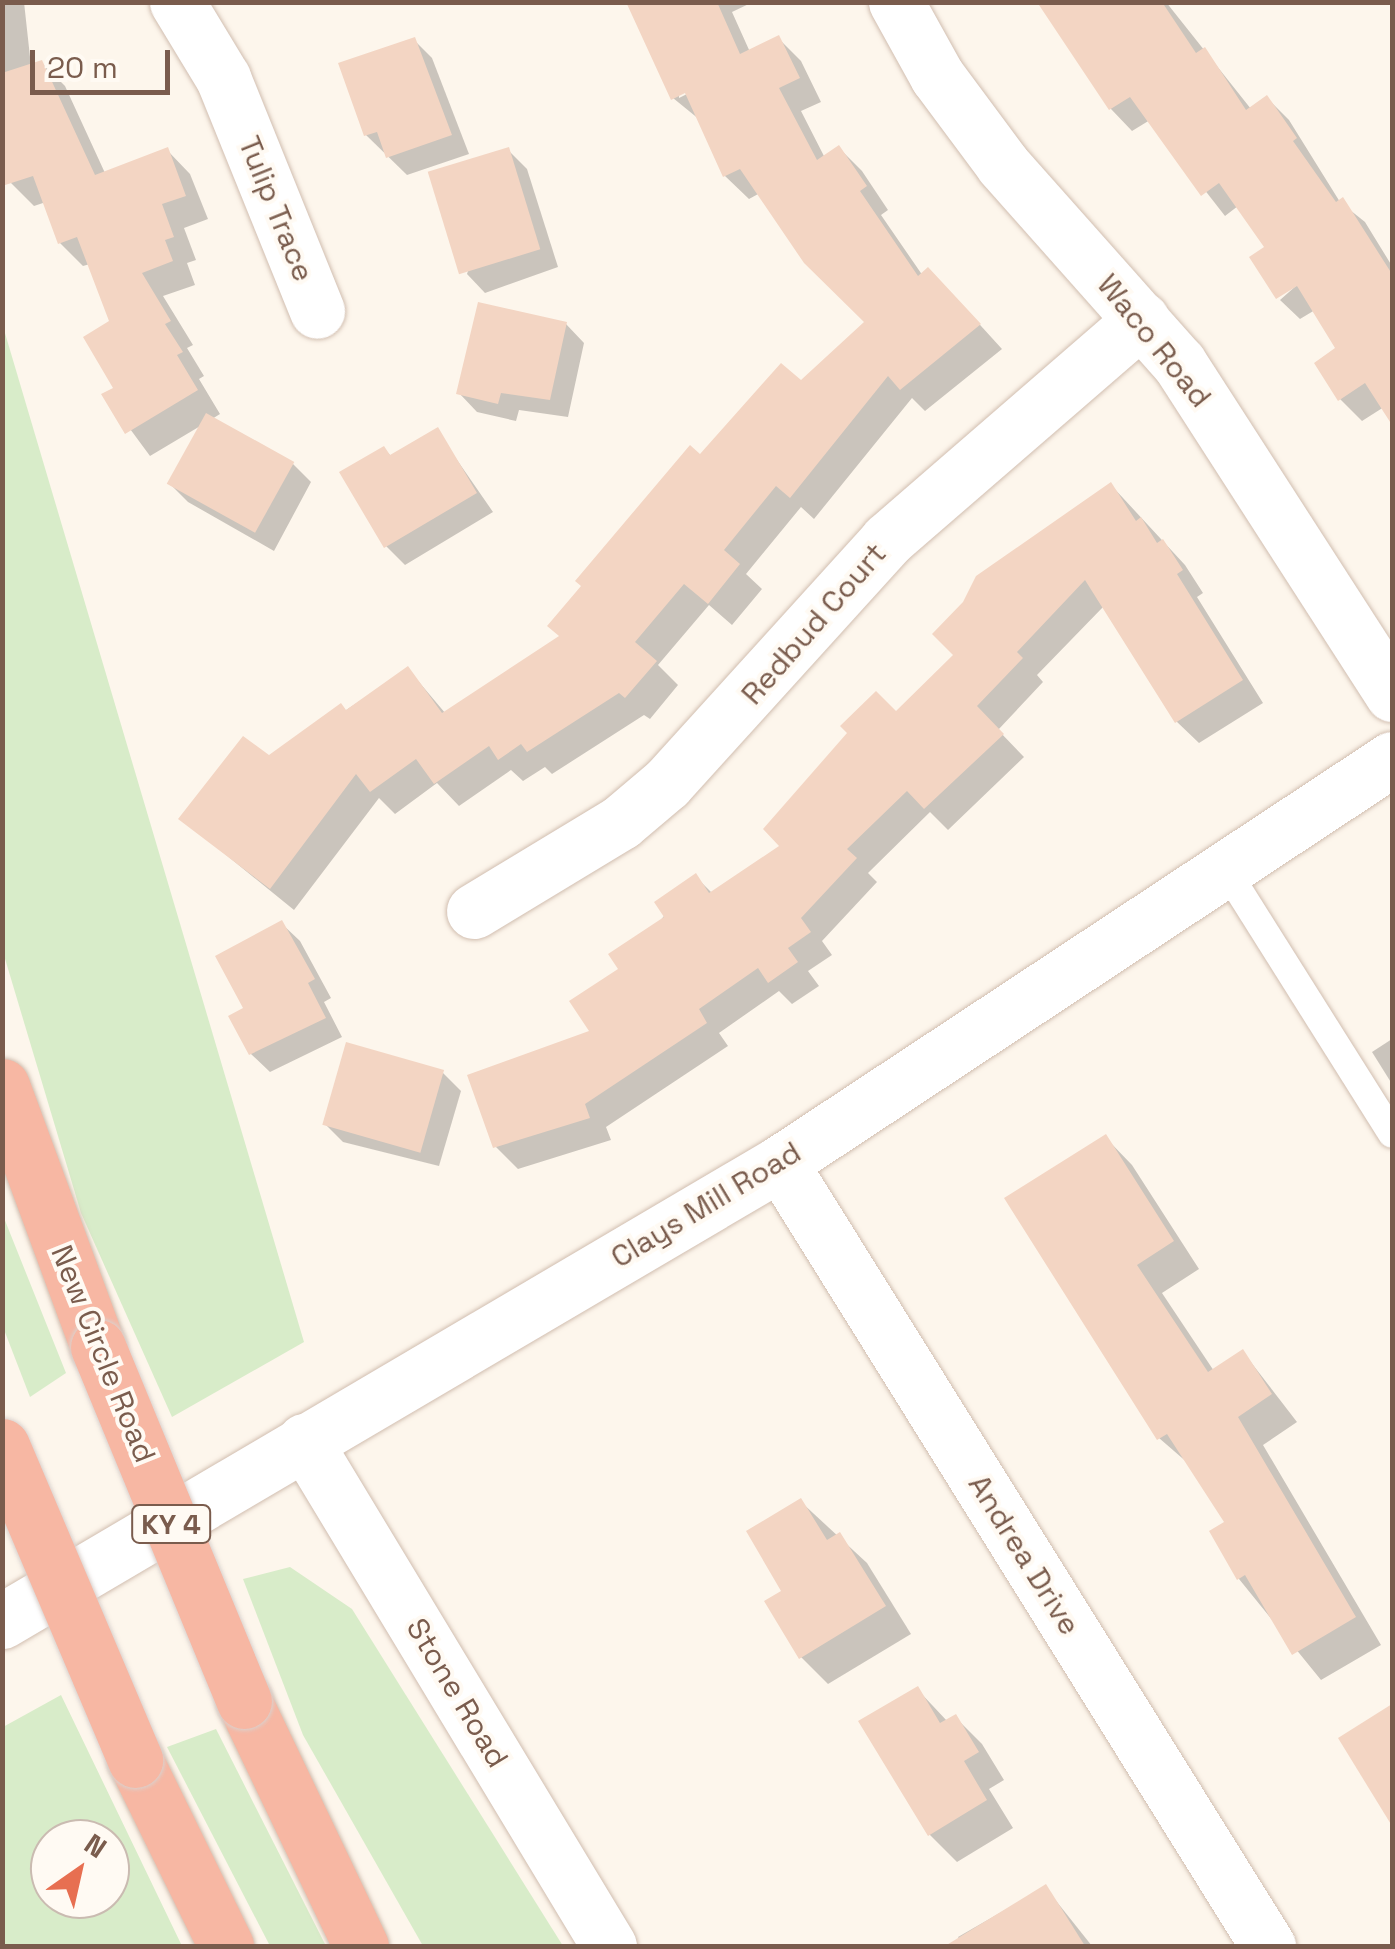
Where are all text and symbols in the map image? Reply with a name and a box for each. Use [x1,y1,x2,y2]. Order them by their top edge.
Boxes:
scale bar [35,30,175,92]
text: 20 m [47,48,118,87]
street label: Tulip Trace [230,131,322,287]
street label: Waco Road [1089,267,1219,415]
street label: Redbud Court [734,536,894,712]
street label: Clays Mill Road [605,1134,807,1276]
street label: New Circle Road [43,1240,163,1468]
street label: Andrea Drive [961,1468,1087,1642]
road number: KY 4 [131,1501,211,1547]
street label: Stone Road [398,1612,516,1774]
north arrow [30,1819,130,1919]
text: N [78,1826,113,1866]

